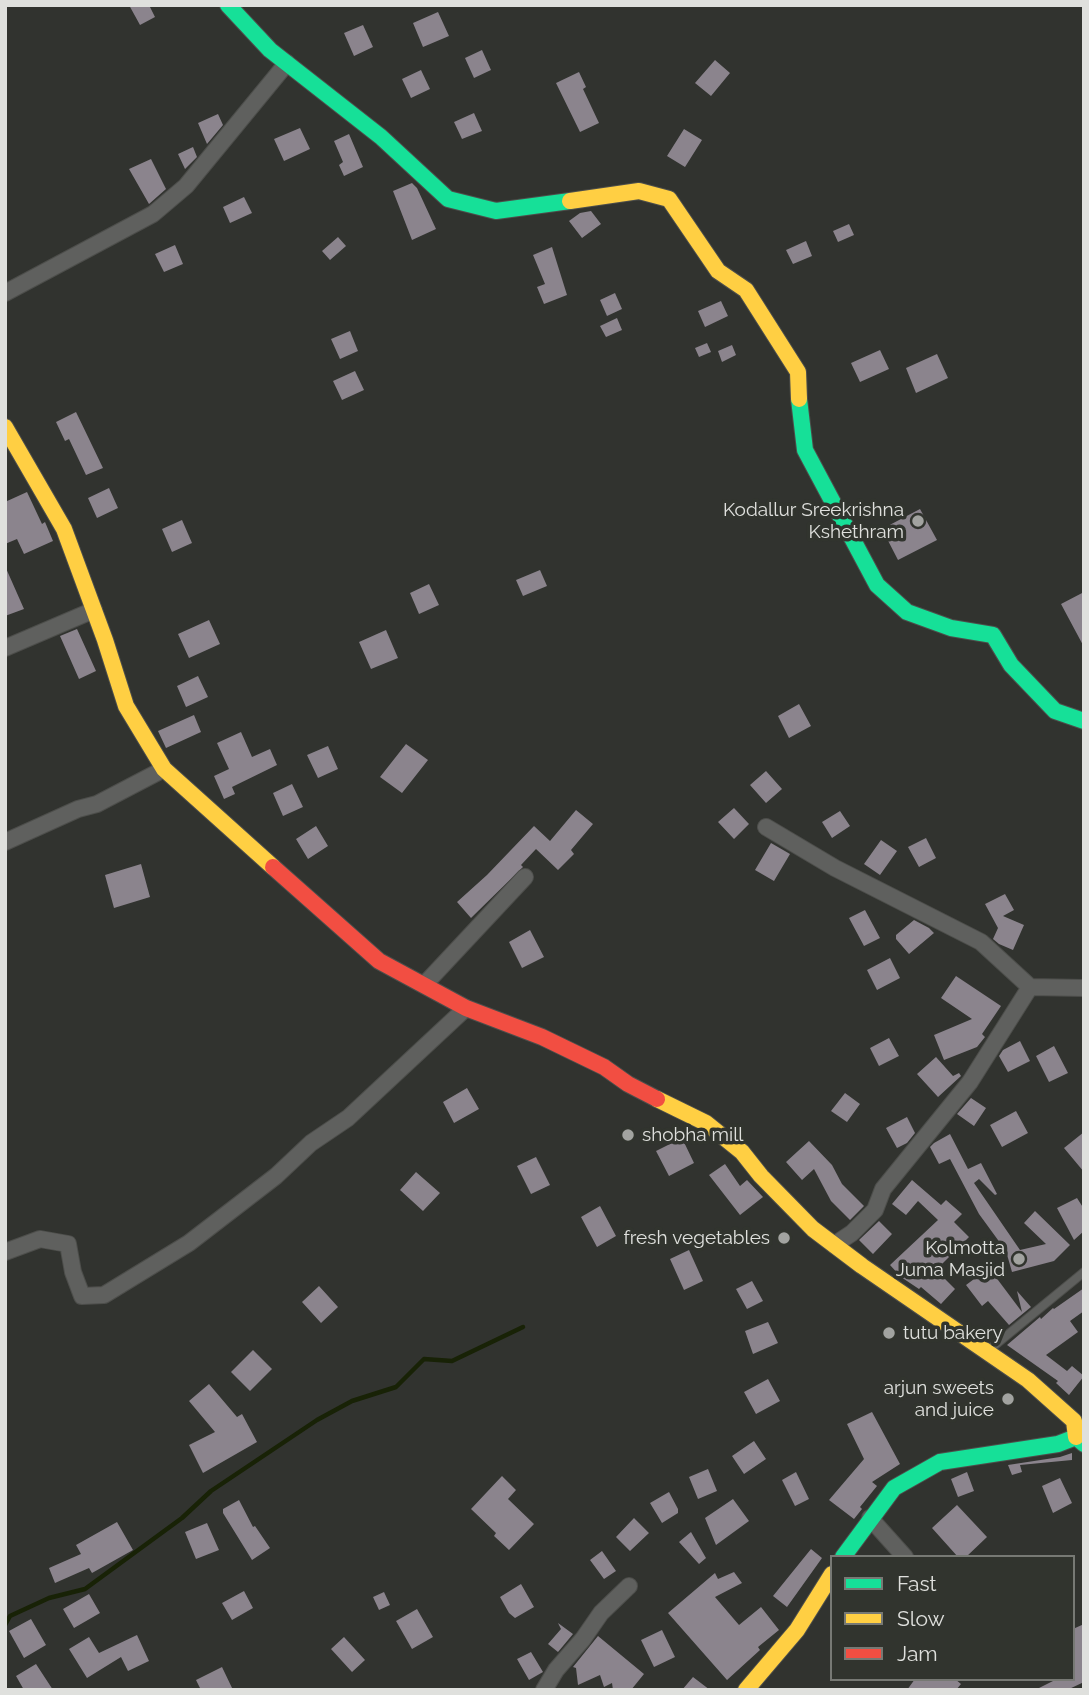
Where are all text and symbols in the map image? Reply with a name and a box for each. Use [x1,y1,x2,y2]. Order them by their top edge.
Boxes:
place label: Kodallur Sreekrishna Kshethram [723,499,904,543]
marker: Kodallur Sreekrishna Kshethram [910,513,926,529]
place label: shobha mill [642,1124,743,1146]
marker: shobha mill [620,1127,636,1143]
place label: fresh vegetables [623,1227,770,1249]
marker: fresh vegetables [776,1230,792,1246]
place label: Kolmotta Juma Masjid [896,1237,1005,1281]
marker: Kolmotta Juma Masjid [1011,1251,1027,1267]
place label: tutu bakery [903,1322,1003,1344]
marker: tutu bakery [881,1325,897,1341]
place label: arjun sweets and juice [884,1377,994,1421]
marker: arjun sweets and juice [1000,1391,1016,1407]
legend [830,1555,1075,1681]
text: Fast [897,1571,937,1596]
text: Slow [897,1606,945,1631]
text: Jam [897,1641,938,1666]

